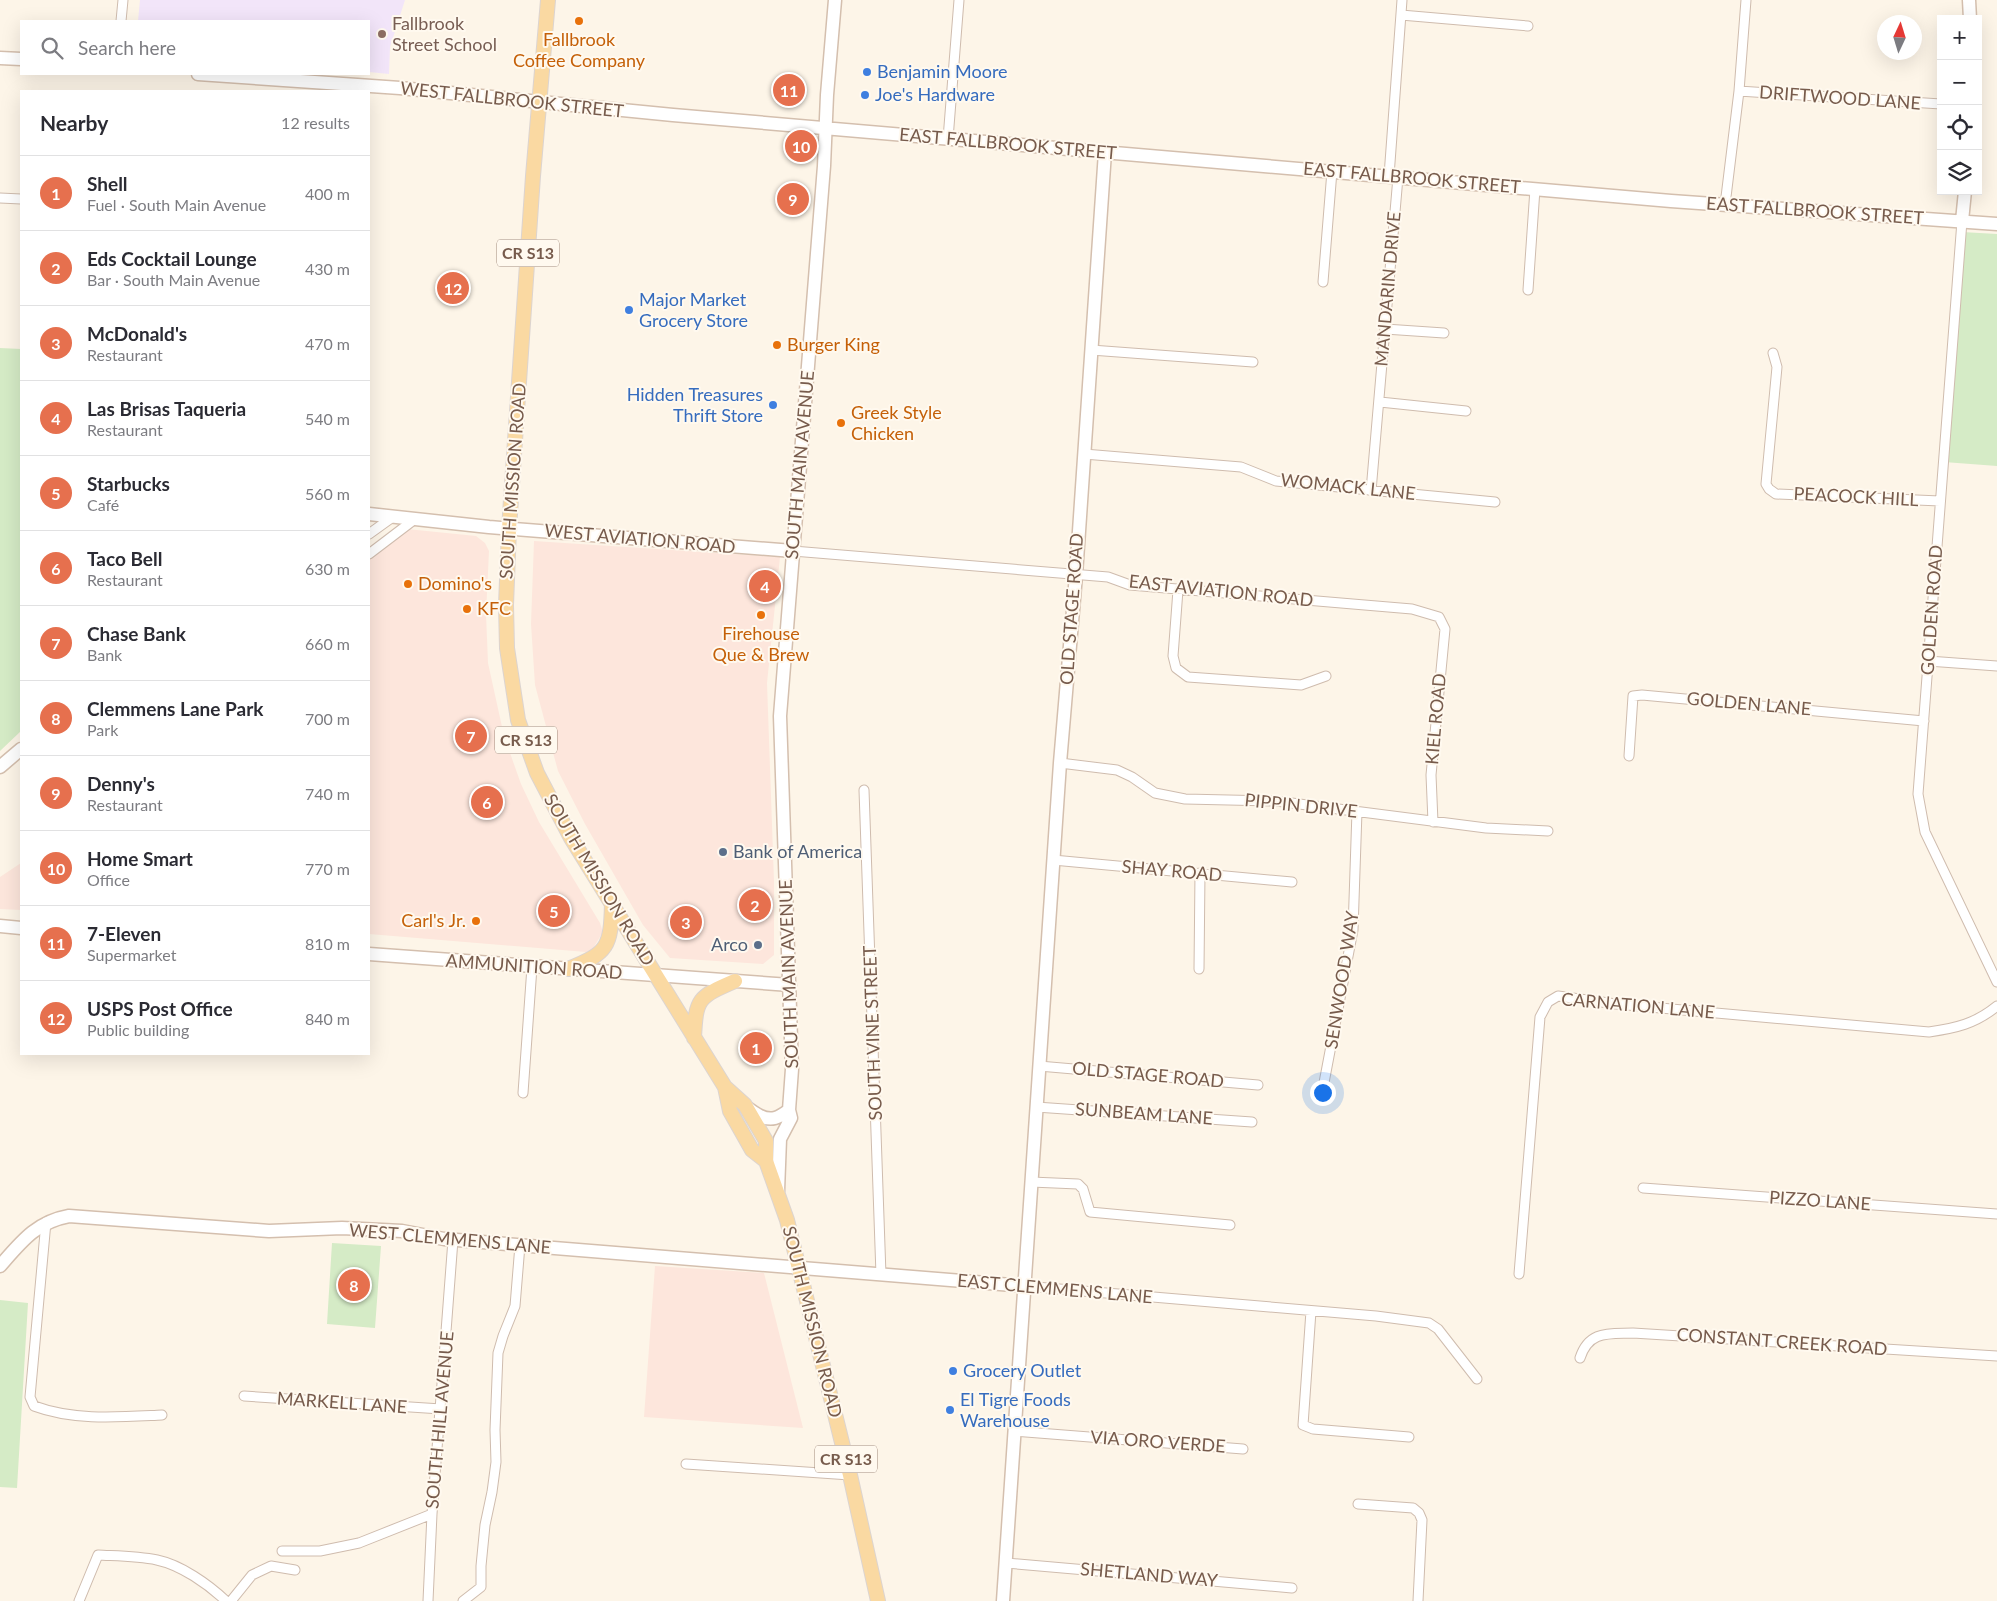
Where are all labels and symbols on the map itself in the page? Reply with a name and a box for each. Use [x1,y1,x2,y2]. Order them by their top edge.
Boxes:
place label: Fallbrook Street School [392,12,497,55]
marker: Fallbrook Coffee Company [573,15,585,27]
north arrow [1877,15,1922,60]
marker: Fallbrook Street School [376,28,388,40]
place label: Fallbrook Coffee Company [513,28,646,71]
place label: Benjamin Moore [877,60,1008,82]
marker: Benjamin Moore [861,66,873,78]
pin: 11 [773,71,805,109]
street label: WEST FALLBROOK STREET [399,76,625,122]
street label: DRIFTWOOD LANE [1759,80,1922,114]
place label: Joe's Hardware [875,83,995,105]
marker: Joe's Hardware [859,89,871,101]
street label: EAST FALLBROOK STREET [898,123,1118,163]
pin: 10 [785,127,817,165]
street label: EAST FALLBROOK STREET [1302,157,1522,197]
pin: 9 [777,180,809,218]
street label: EAST FALLBROOK STREET [1706,191,1925,229]
street label: MANDARIN DRIVE [1369,211,1405,367]
road number: CR S13 [497,240,559,266]
pin: 12 [437,269,469,307]
place label: Major Market Grocery Store [639,288,748,331]
marker: Major Market Grocery Store [623,304,635,316]
place label: Burger King [787,333,880,355]
marker: Burger King [771,339,783,351]
street label: SOUTH MAIN AVENUE [780,370,818,560]
street label: SOUTH MISSION ROAD [494,382,530,580]
place label: Hidden Treasures Thrift Store [627,383,763,426]
marker: Hidden Treasures Thrift Store [767,399,779,411]
place label: Greek Style Chicken [851,401,942,444]
marker: Greek Style Chicken [835,417,847,429]
street label: WOMACK LANE [1280,468,1417,504]
street label: PEACOCK HILL [1793,482,1919,510]
street label: WEST AVIATION ROAD [544,519,737,557]
street label: OLD STAGE ROAD [1055,532,1087,686]
street label: GOLDEN ROAD [1915,544,1947,676]
pin: 4 [749,567,781,605]
street label: EAST AVIATION ROAD [1128,569,1314,611]
place label: Domino's [418,572,492,594]
marker: Domino's [402,578,414,590]
place label: KFC [477,597,511,619]
marker: KFC [461,603,473,615]
marker: Firehouse Que & Brew [755,609,767,621]
place label: Firehouse Que & Brew [712,622,810,665]
street label: KIEL ROAD [1420,672,1450,766]
street label: GOLDEN LANE [1686,687,1812,719]
pin: 7 [455,717,487,755]
road number: CR S13 [495,726,557,754]
pin: 6 [471,783,503,821]
street label: PIPPIN DRIVE [1244,788,1359,822]
street label: SOUTH MISSION ROAD [540,790,660,969]
place label: Bank of America [733,840,862,862]
marker: Bank of America [717,846,729,858]
street label: SHAY ROAD [1121,855,1223,885]
street label: SOUTH MAIN AVENUE [774,879,802,1069]
pin: 2 [739,886,771,924]
pin: 5 [538,892,570,930]
pin: 3 [670,903,702,941]
place label: Carl's Jr. [401,909,466,931]
street label: SENWOOD WAY [1319,909,1363,1050]
marker: Carl's Jr. [470,915,482,927]
place label: Arco [711,933,748,955]
marker: Arco [752,939,764,951]
street label: SOUTH VINE STREET [858,945,886,1121]
street label: AMMUNITION ROAD [445,949,623,983]
street label: CARNATION LANE [1560,987,1716,1023]
pin: 1 [740,1029,772,1067]
street label: OLD STAGE ROAD [1071,1056,1225,1092]
your location [1310,1080,1336,1106]
street label: SUNBEAM LANE [1075,1097,1214,1129]
street label: PIZZO LANE [1769,1185,1872,1215]
street label: WEST CLEMMENS LANE [348,1218,552,1258]
street label: SOUTH MISSION ROAD [779,1224,847,1420]
pin: 8 [338,1266,370,1304]
street label: EAST CLEMMENS LANE [956,1268,1154,1308]
street label: CONSTANT CREEK ROAD [1676,1323,1888,1359]
street label: SOUTH HILL AVENUE [420,1330,458,1510]
place label: Grocery Outlet [963,1359,1082,1381]
marker: Grocery Outlet [947,1365,959,1377]
street label: MARKELL LANE [276,1386,408,1418]
place label: El Tigre Foods Warehouse [960,1388,1071,1431]
marker: El Tigre Foods Warehouse [944,1404,956,1416]
street label: VIA ORO VERDE [1090,1425,1226,1457]
road number: CR S13 [815,1446,877,1472]
street label: SHETLAND WAY [1079,1557,1219,1591]

